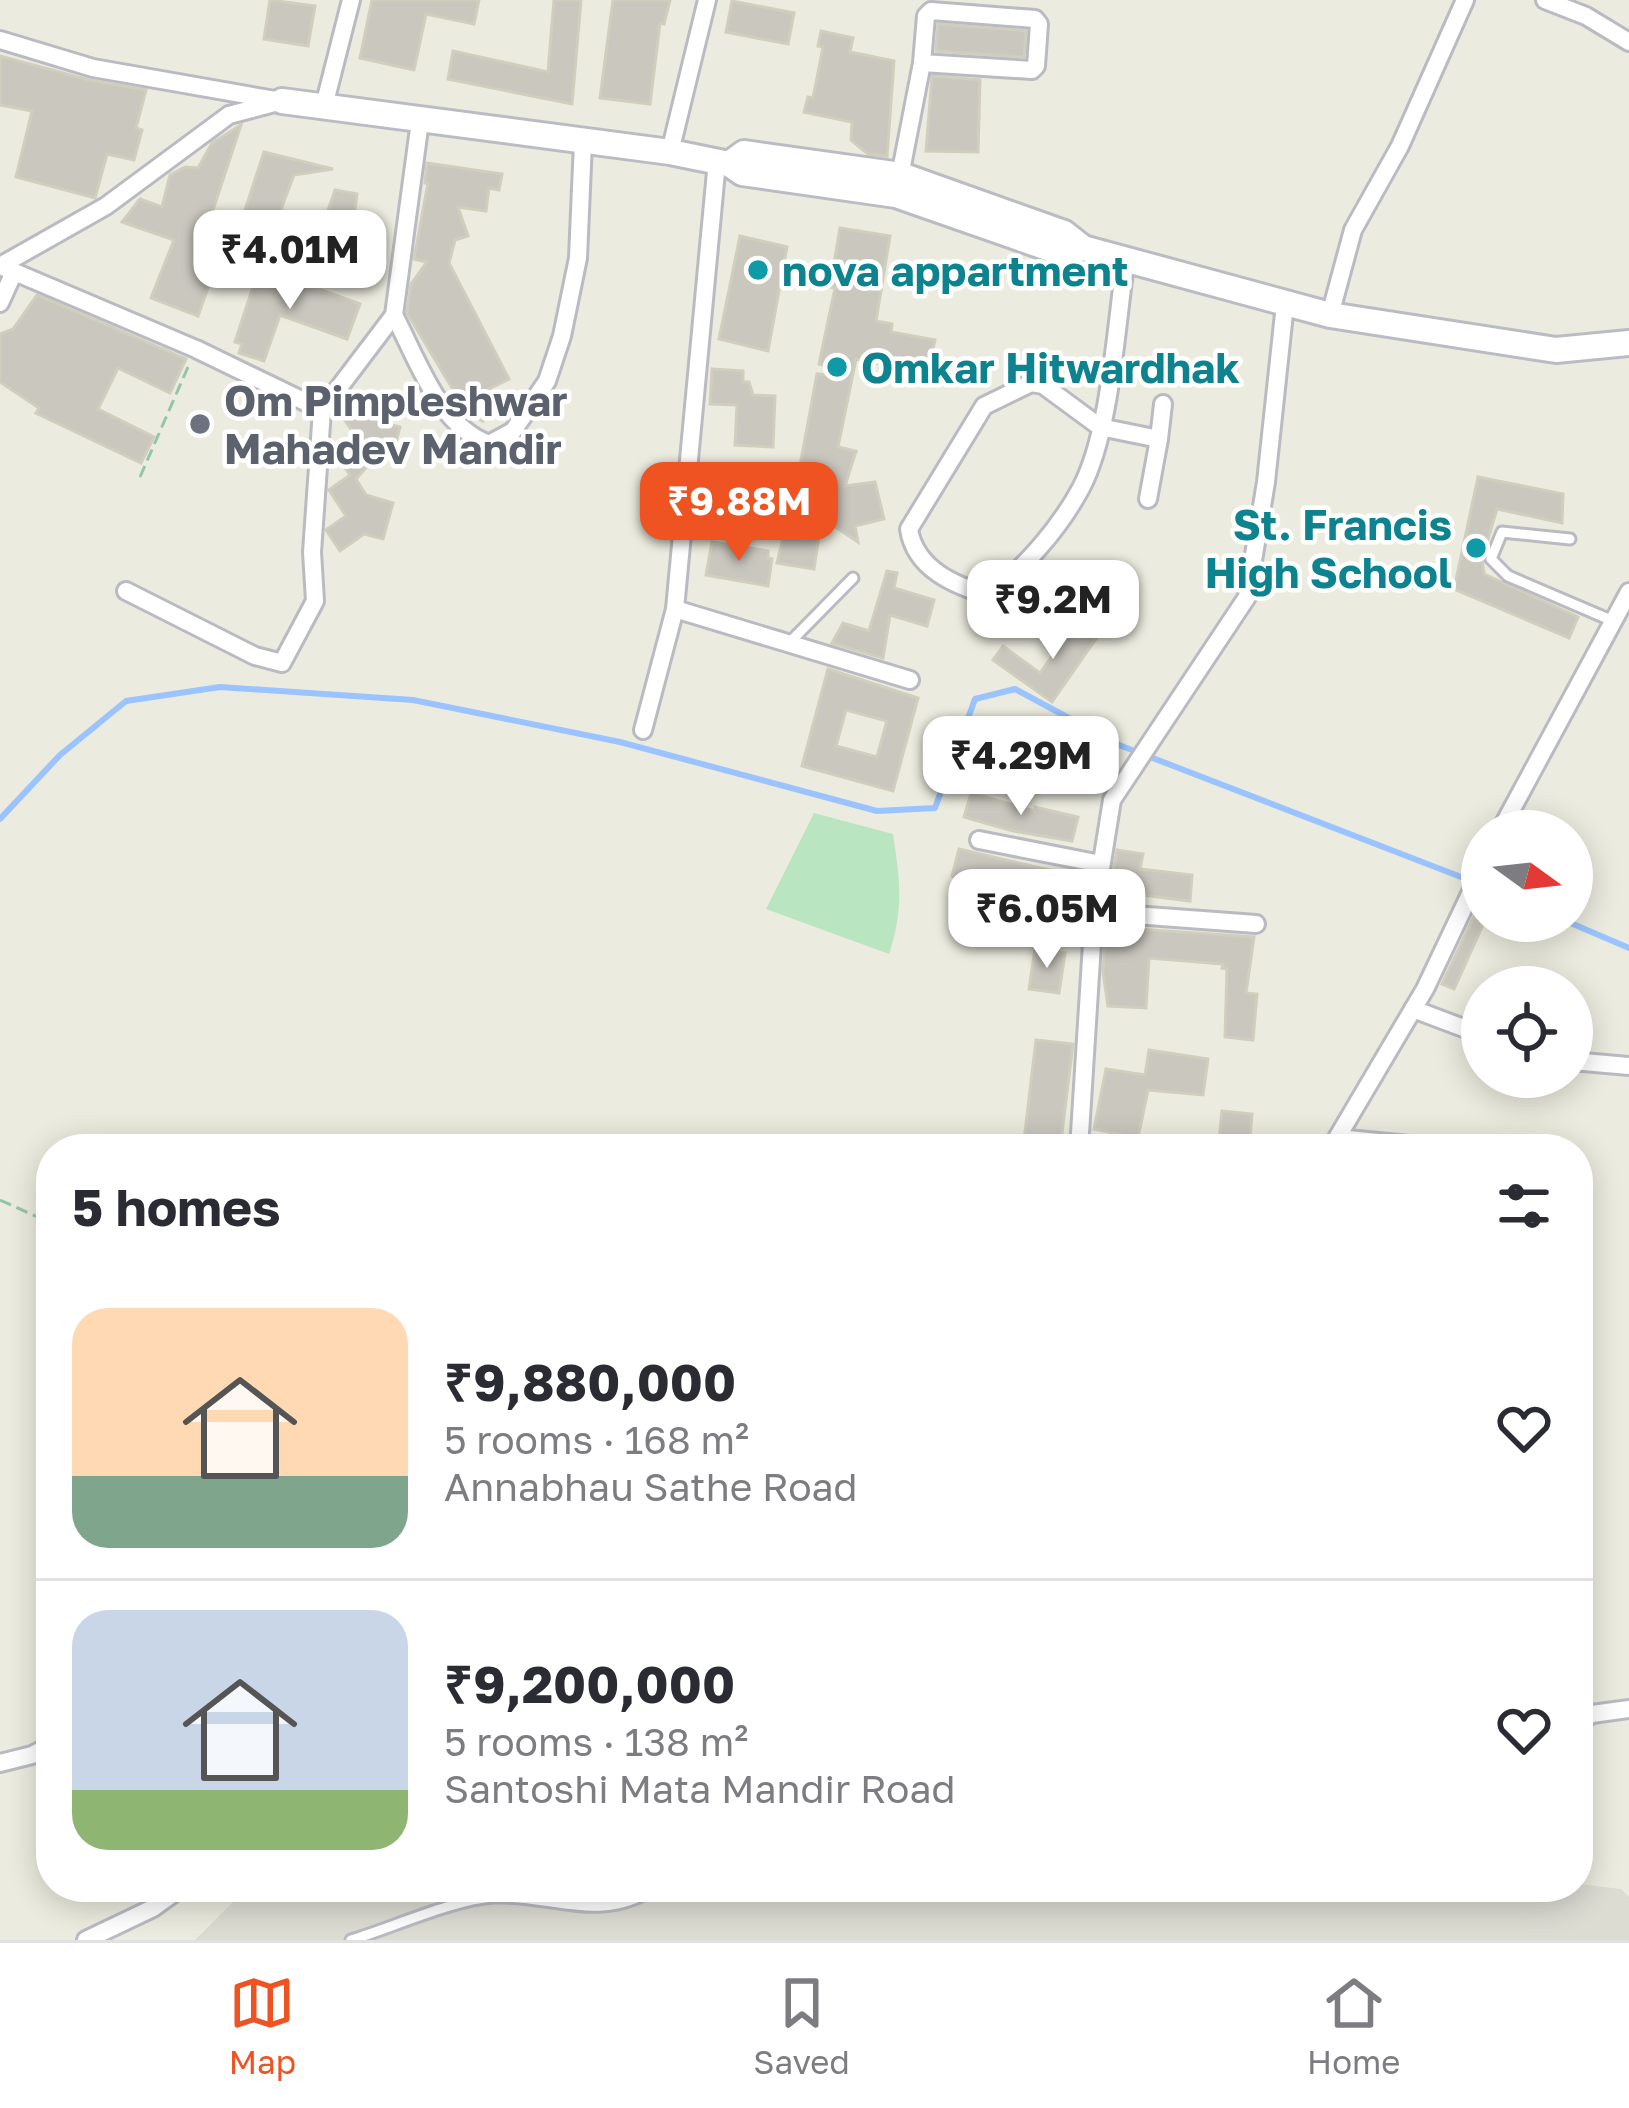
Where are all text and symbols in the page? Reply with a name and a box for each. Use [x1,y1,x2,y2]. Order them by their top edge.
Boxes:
pin: ₹4.01M [192,210,388,312]
text: ₹4.01M [220,225,360,272]
place label: nova appartment [782,245,1129,295]
marker: nova appartment [745,257,771,283]
place label: Omkar Hitwardhak [861,342,1240,392]
marker: Omkar Hitwardhak [824,354,850,380]
place label: Om Pimpleshwar Mahadev Mandir [224,375,568,473]
marker: Om Pimpleshwar Mahadev Mandir [187,411,213,437]
pin: ₹9.88M [641,462,837,564]
text: ₹9.88M [667,477,811,524]
place label: St. Francis High School [1205,499,1452,597]
marker: St. Francis High School [1463,535,1489,561]
pin: ₹9.2M [969,560,1137,662]
text: ₹9.2M [994,575,1112,622]
pin: ₹4.29M [923,716,1119,818]
text: ₹4.29M [950,731,1092,778]
north arrow [1461,810,1593,942]
map controls [1461,810,1593,1098]
pin: ₹6.05M [949,869,1145,971]
text: ₹6.05M [975,884,1119,931]
button: locate [1461,966,1593,1098]
icon: filters [1491,1173,1557,1239]
text: 5 homes [72,1176,281,1237]
text: ₹9,880,000 [444,1351,736,1412]
icon: home [168,1356,312,1500]
icon: heart [1491,1395,1557,1461]
text: 5 rooms · 168 m² [444,1416,749,1463]
text: Annabhau Sathe Road [444,1463,858,1510]
text: ₹9,200,000 [444,1653,735,1714]
icon: home [168,1658,312,1802]
icon: heart [1491,1697,1557,1763]
text: 5 rooms · 138 m² [444,1718,748,1765]
text: Santoshi Mata Mandir Road [444,1765,956,1812]
tab: Map [229,1970,296,2081]
tab: Saved [753,1970,850,2081]
tab: Home [1307,1970,1400,2081]

